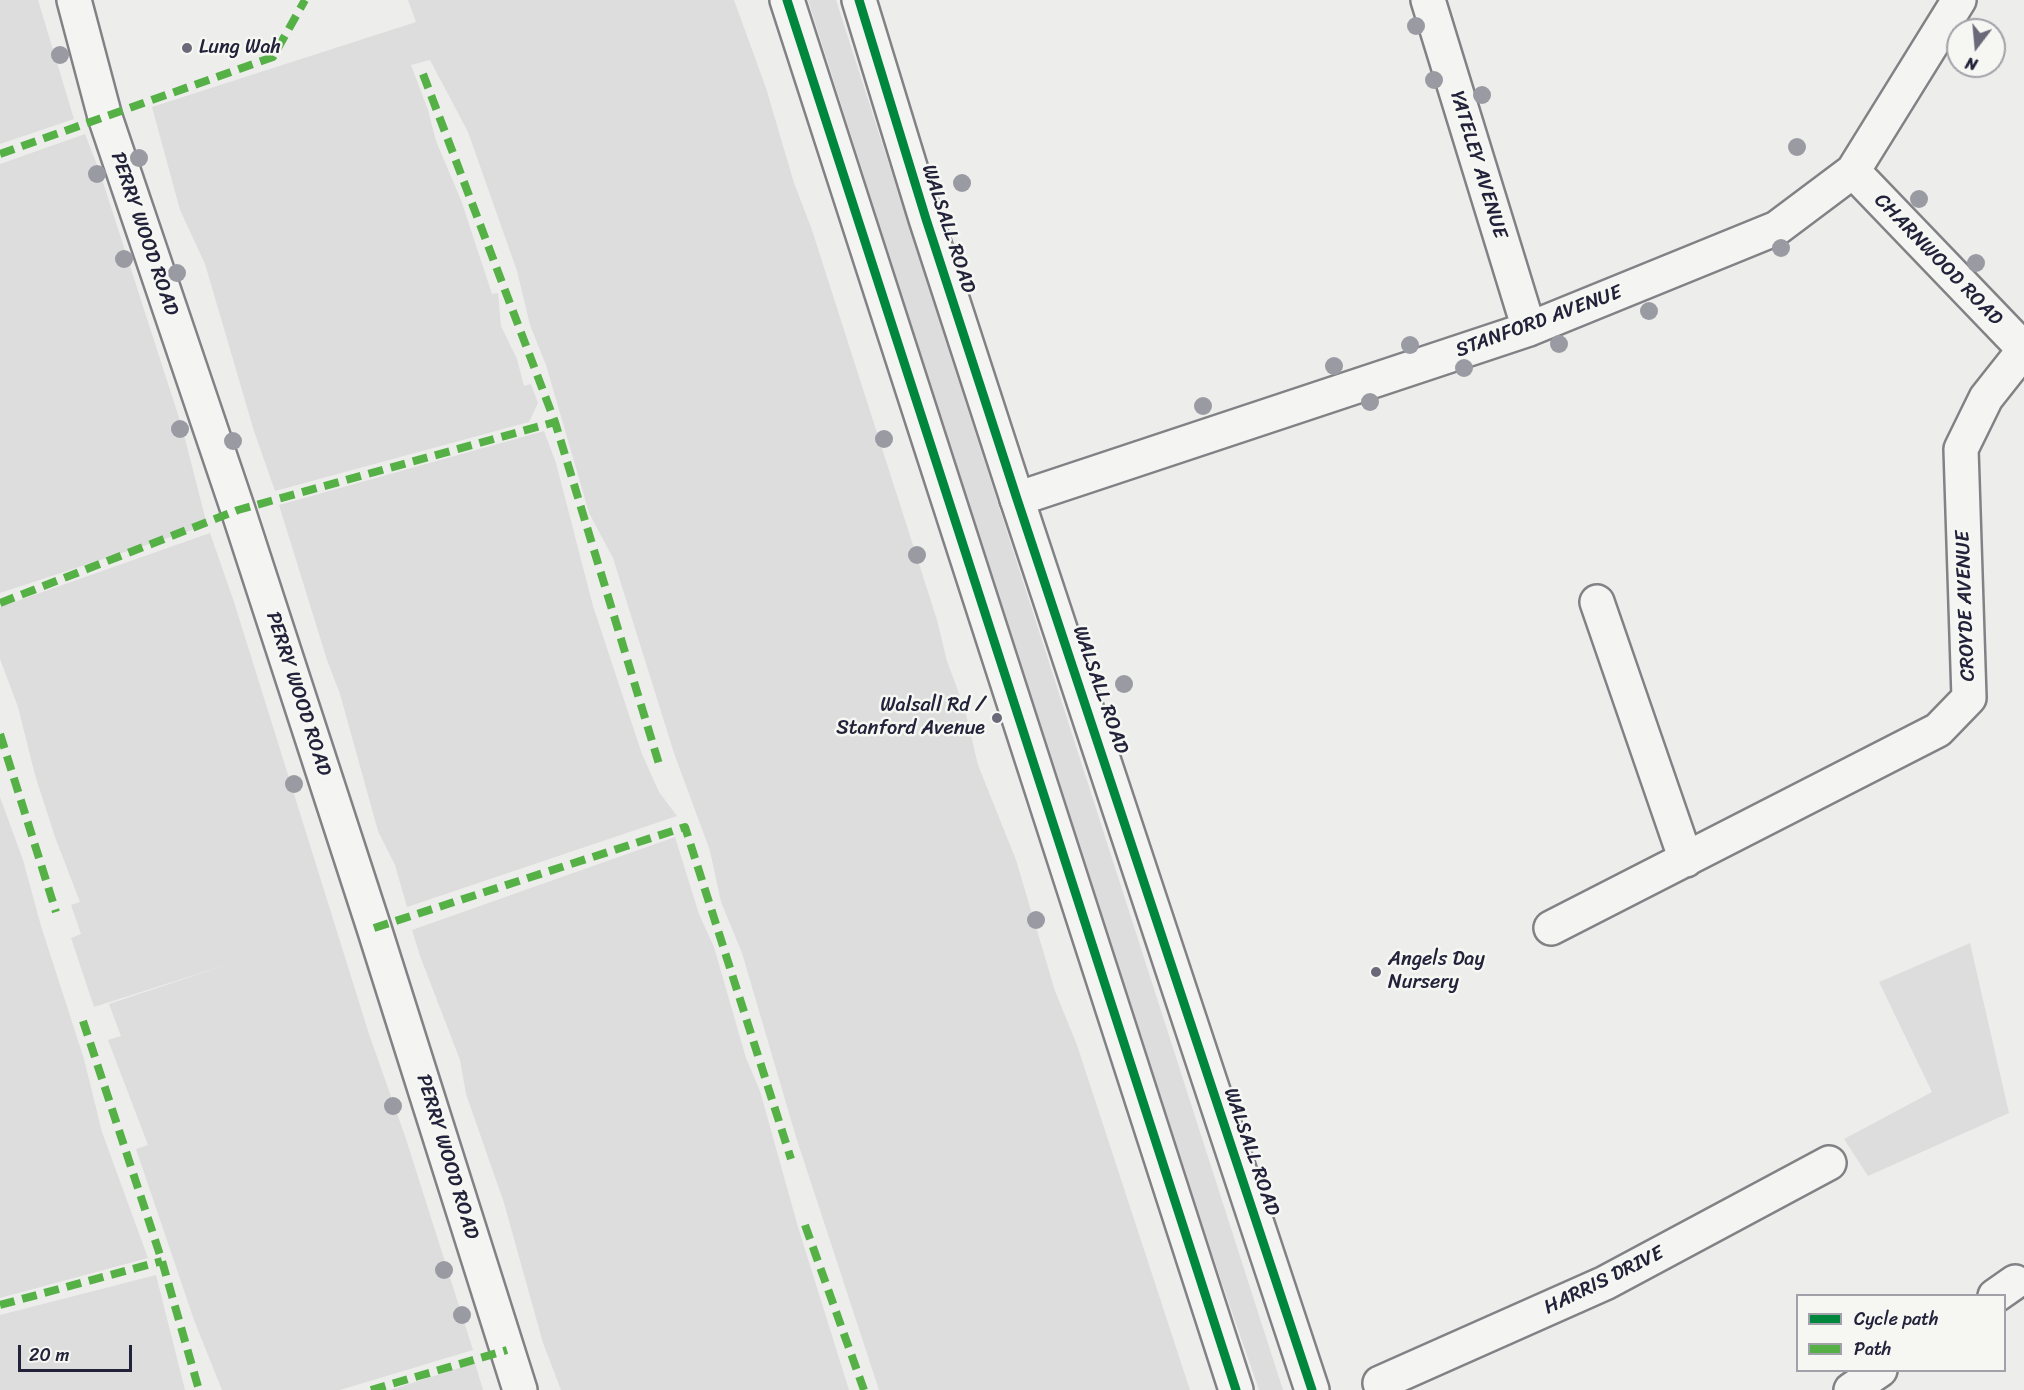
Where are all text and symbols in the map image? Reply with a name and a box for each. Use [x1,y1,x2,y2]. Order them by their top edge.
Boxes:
north arrow [1946,18,2006,78]
place label: Lung Wah [199,36,281,60]
marker: Lung Wah [180,41,194,55]
text: N [1962,48,1981,79]
street label: YATELEY AVENUE [1444,88,1512,242]
street label: PERRY WOOD ROAD [105,149,183,319]
street label: WALSALL ROAD [916,162,980,296]
street label: CHARNWOOD ROAD [1869,189,2007,331]
street label: STANFORD AVENUE [1453,281,1625,363]
street label: CROYDE AVENUE [1951,530,1981,682]
street label: PERRY WOOD ROAD [260,609,336,779]
street label: WALSALL ROAD [1067,623,1133,757]
place label: Walsall Rd / Stanford Avenue [836,694,985,741]
marker: Walsall Rd / Stanford Avenue [990,711,1004,725]
place label: Angels Day Nursery [1388,948,1485,995]
marker: Angels Day Nursery [1369,965,1383,979]
street label: PERRY WOOD ROAD [411,1072,483,1242]
street label: WALSALL ROAD [1218,1085,1284,1219]
street label: HARRIS DRIVE [1540,1242,1668,1320]
legend [1796,1294,2006,1372]
text: Cycle path [1854,1303,1938,1335]
scale bar [21,1333,135,1371]
text: Path [1854,1333,1891,1365]
text: 20 m [29,1339,69,1371]

